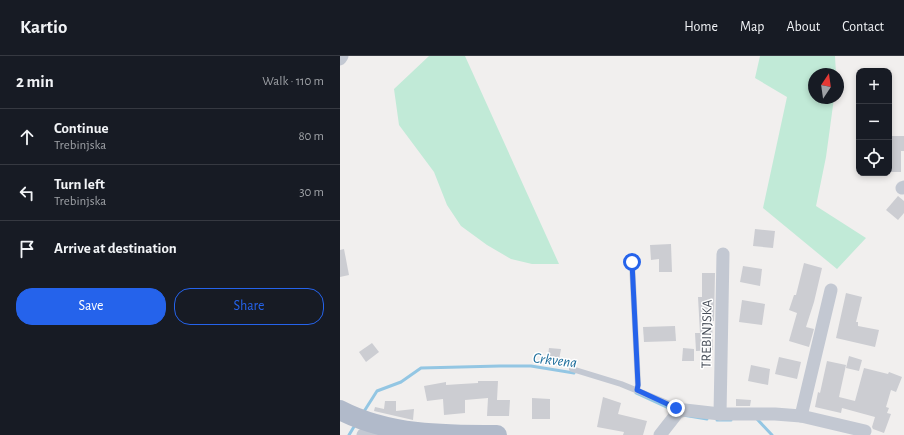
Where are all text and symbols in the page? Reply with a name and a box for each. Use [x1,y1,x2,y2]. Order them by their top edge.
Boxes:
text: Kartio [20,18,67,37]
text: Home [684,20,718,34]
text: Map [740,20,764,34]
text: About [786,20,820,34]
text: Contact [842,20,884,34]
north arrow [808,68,844,104]
map controls [856,68,892,176]
button: + [856,68,892,104]
text: 2 min [16,73,54,90]
text: Walk · 110 m [262,75,324,88]
button: − [856,104,892,140]
text: Continue [54,121,109,136]
icon: ahead [16,126,38,148]
text: 80 m [298,130,324,143]
text: Trebinjska [54,139,106,152]
button: locate [856,140,892,176]
text: Turn left [54,177,105,192]
icon: left [16,182,38,204]
text: 30 m [299,186,324,199]
text: Trebinjska [54,195,106,208]
icon: arrive [16,238,38,260]
text: Arrive at destination [54,241,177,256]
route start [623,253,641,271]
button: Save [16,288,166,325]
button: Share [174,288,324,325]
street label: TREBINJSKA [699,299,715,369]
water label: Crkvena [532,350,578,371]
route end [667,399,685,417]

